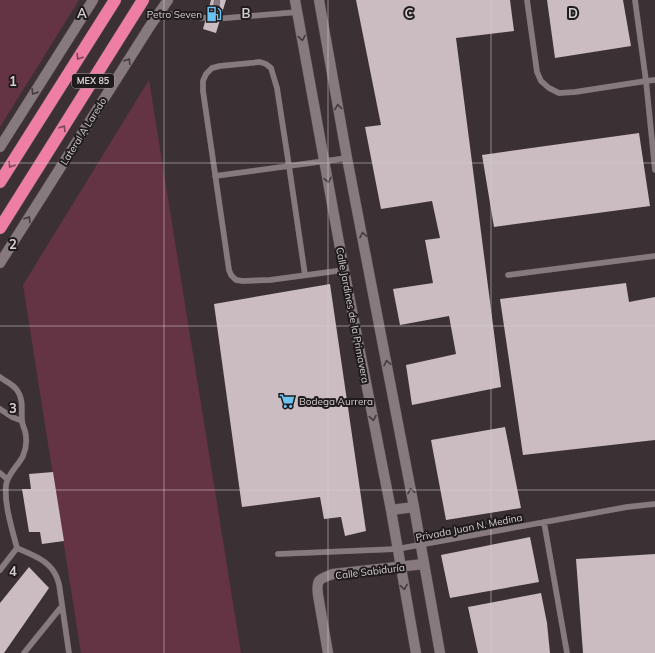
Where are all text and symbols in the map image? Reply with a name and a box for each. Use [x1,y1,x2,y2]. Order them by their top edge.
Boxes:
text: A [77,5,87,21]
fuel station icon: Petro Seven [205,5,223,23]
text: B [242,5,251,21]
text: C [405,5,414,21]
text: D [568,5,578,21]
place label: Petro Seven [147,8,202,21]
one-way arrow [298,35,306,41]
one-way arrow [77,53,84,60]
one-way arrow [123,58,131,65]
text: 1 [9,73,17,89]
road number: MEX 85 [72,74,114,88]
one-way arrow [32,88,39,95]
street label: Lateral A Laredo [57,95,109,167]
one-way arrow [334,104,343,111]
one-way arrow [58,125,66,132]
one-way arrow [8,161,16,168]
one-way arrow [323,177,332,183]
one-way arrow [24,216,31,223]
one-way arrow [359,232,367,238]
text: 2 [9,236,17,252]
street label: Calle Jardines de la Primavera [333,246,372,384]
one-way arrow [383,360,392,366]
supermarket icon: Bodega Aurrera [278,392,296,410]
place label: Bodega Aurrera [299,395,373,408]
text: 3 [9,400,17,416]
one-way arrow [368,415,376,421]
one-way arrow [407,487,416,494]
street label: Privada Juan N. Medina [415,511,524,544]
street label: Calle Sabiduría [335,561,406,582]
text: 4 [9,563,17,579]
one-way arrow [399,584,408,590]

